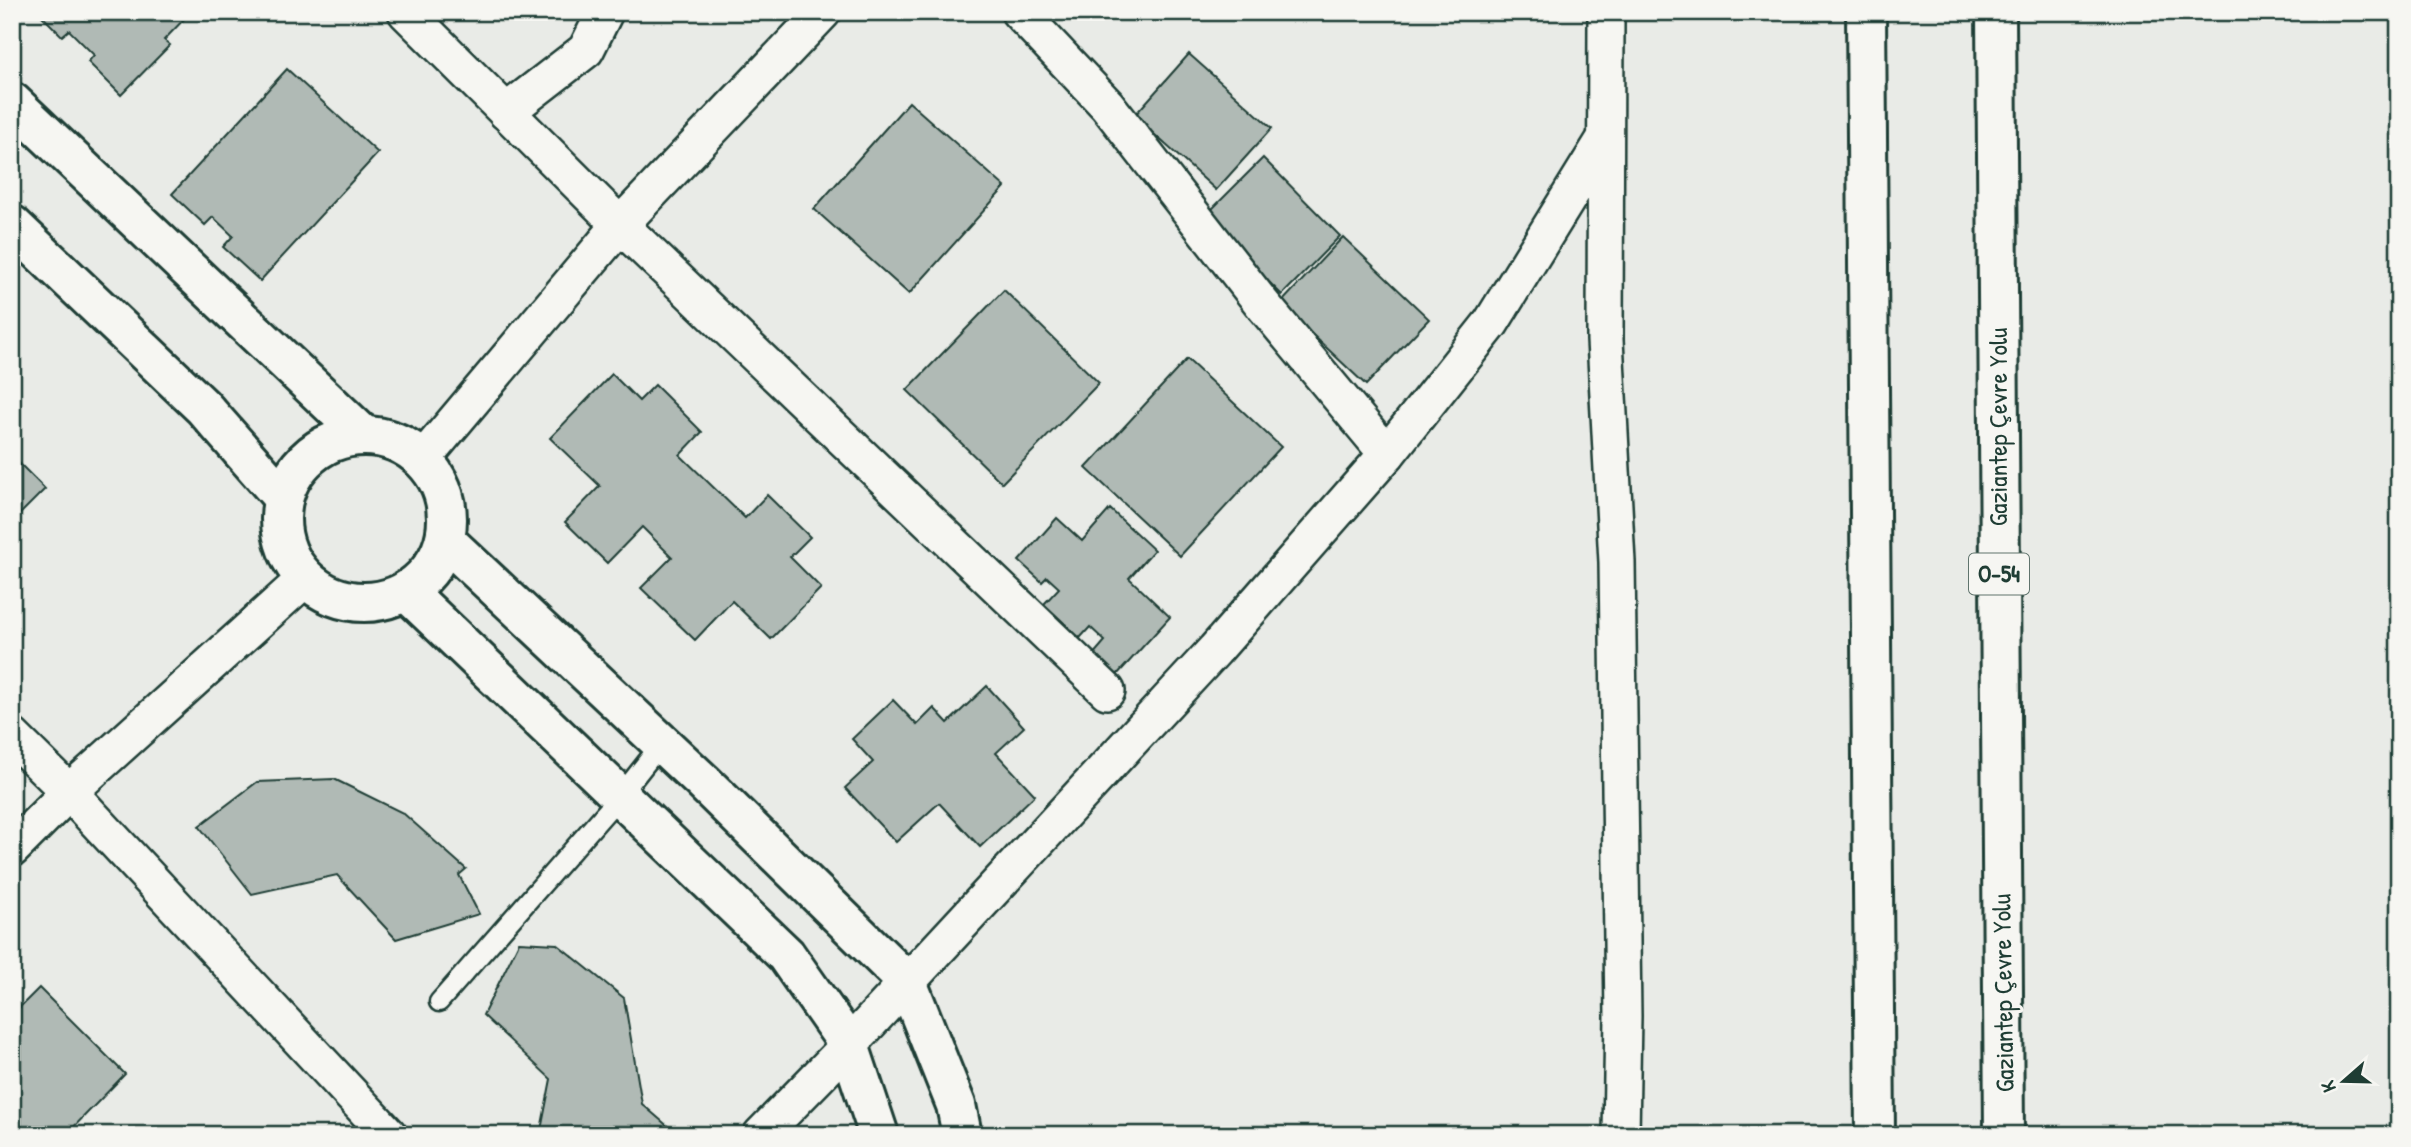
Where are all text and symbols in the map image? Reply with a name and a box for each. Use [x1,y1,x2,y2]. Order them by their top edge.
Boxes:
street label: Gaziantep Çevre Yolu [1980,328,2015,526]
road number: O-54 [1969,554,2029,594]
street label: Gaziantep Çevre Yolu [1983,893,2022,1093]
north arrow [2310,1046,2380,1116]
text: K [2314,1078,2342,1096]

